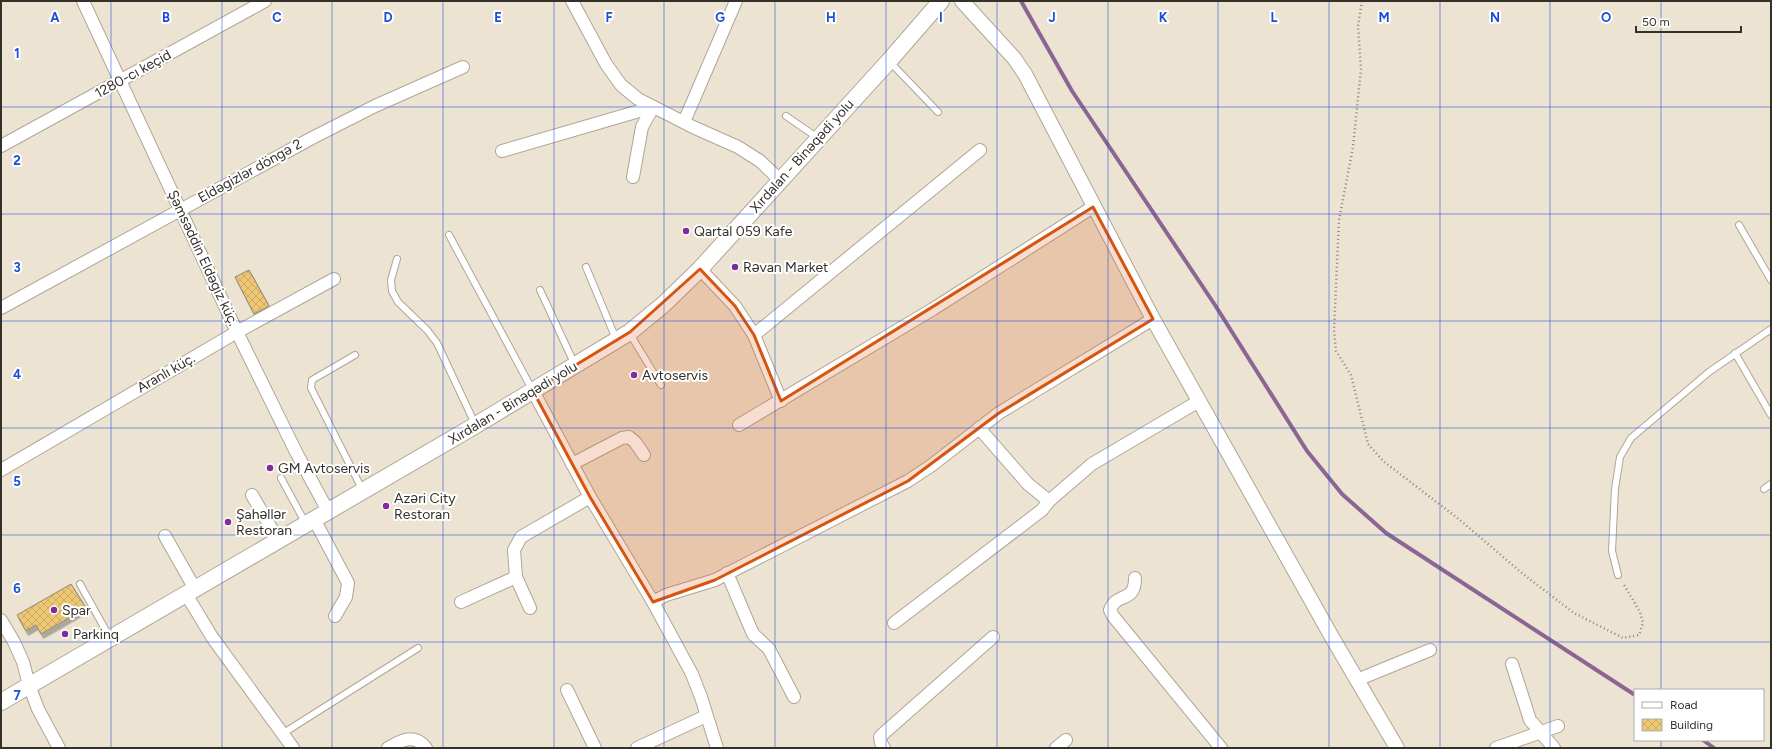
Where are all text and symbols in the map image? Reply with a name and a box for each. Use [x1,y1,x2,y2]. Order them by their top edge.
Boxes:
scale bar [1636,8,1741,34]
text: A [50,10,60,25]
text: B [162,10,170,25]
text: C [272,10,282,25]
text: D [383,10,393,25]
text: E [494,10,502,25]
text: F [605,10,613,25]
text: G [715,10,725,25]
text: H [826,10,836,25]
text: I [939,10,943,25]
text: J [1048,10,1056,25]
text: K [1159,10,1168,25]
text: L [1271,10,1278,25]
text: M [1378,10,1390,25]
text: N [1490,10,1500,25]
text: O [1601,10,1611,25]
text: 50 m [1642,15,1670,29]
text: 1 [14,46,20,61]
street label: 1280-cı keçid [92,46,174,102]
street label: Xırdalan - Binəqədi yolu [746,96,858,216]
street label: Eldəgizlər döngə 2 [195,135,305,207]
text: 2 [13,153,21,168]
street label: Şəmsəddin Eldəgiz küç. [164,187,242,329]
place label: Qartal 059 Kafe [694,223,793,240]
marker: Qartal 059 Kafe [681,226,691,236]
place label: Rəvan Market [743,259,828,276]
text: 3 [13,260,21,275]
marker: Rəvan Market [730,262,740,272]
street label: Aranlı küç. [134,350,198,396]
street label: Xırdalan - Binəqədi yolu [446,358,580,448]
text: 4 [13,367,21,382]
place label: Avtoservis [642,367,708,384]
marker: Avtoservis [629,370,639,380]
place label: GM Avtoservis [278,460,370,477]
marker: GM Avtoservis [265,463,275,473]
text: 5 [13,474,21,489]
place label: Azəri City Restoran [394,490,456,523]
marker: Azəri City Restoran [381,501,391,511]
place label: Şahəllər Restoran [236,506,292,539]
marker: Şahəllər Restoran [223,517,233,527]
text: 6 [13,581,21,596]
place label: Spar [62,602,91,619]
marker: Spar [49,605,59,615]
place label: Parkinq [73,626,119,643]
marker: Parkinq [60,629,70,639]
text: 7 [13,688,21,703]
legend [1634,689,1764,741]
text: Road [1670,698,1698,712]
text: Building [1670,718,1713,732]

